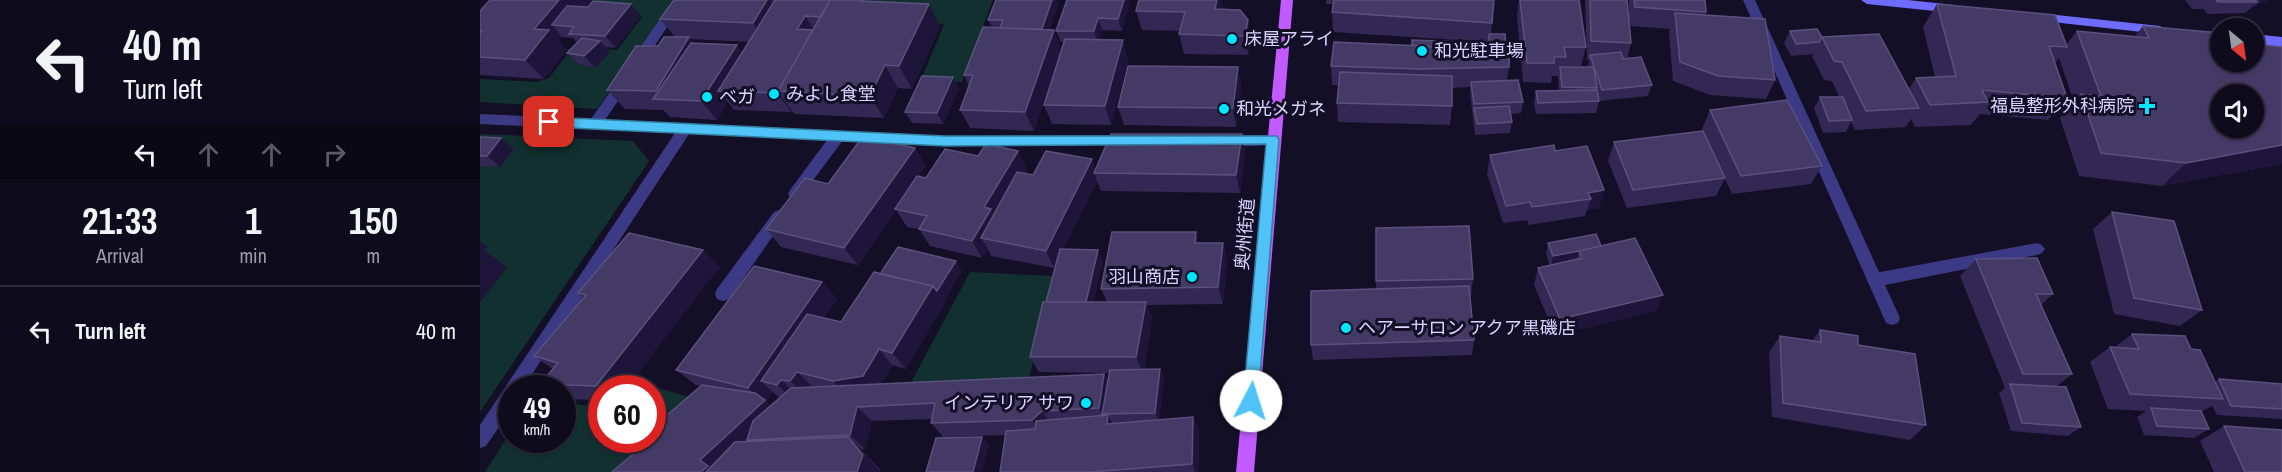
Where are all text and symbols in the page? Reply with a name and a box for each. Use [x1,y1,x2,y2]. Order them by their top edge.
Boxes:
text: 40 m [123,17,202,73]
north arrow [2210,18,2264,72]
map controls [2210,18,2264,138]
icon: left [24,24,102,102]
place label: 床屋アライ [1244,26,1334,51]
marker: 床屋アライ [1225,32,1239,46]
place label: 和光駐車場 [1434,38,1524,63]
marker: 和光駐車場 [1415,44,1429,58]
text: Turn left [123,71,202,107]
place label: みよし食堂 [786,81,876,106]
place label: ベガ [719,84,755,109]
button: sound [2210,84,2264,138]
marker: みよし食堂 [767,87,781,101]
marker: ベガ [700,90,714,104]
place label: 福島整形外科病院 [1990,93,2134,118]
pin [523,96,574,147]
place label: 和光メガネ [1236,96,1326,121]
marker: 福島整形外科病院 [2138,97,2156,115]
marker: 和光メガネ [1217,102,1231,116]
icon: arrive [532,105,565,138]
icon: left [129,138,162,171]
icon: ahead [192,138,225,171]
icon: ahead [255,138,288,171]
icon: right [318,138,351,171]
text: 21:33 [82,197,157,245]
text: 1 [245,197,261,245]
text: 150 [349,197,398,245]
street label: 奥州街道 [1229,197,1260,271]
text: Arrival [96,242,143,269]
text: min [239,242,267,269]
text: m [367,242,380,269]
place label: 羽山商店 [1108,264,1180,289]
marker: 羽山商店 [1185,270,1199,284]
icon: left [24,315,57,348]
place label: ヘアーサロン アクア黒磯店 [1358,315,1576,340]
text: Turn left [75,316,146,346]
text: 40 m [416,316,456,346]
marker: ヘアーサロン アクア黒磯店 [1339,321,1353,335]
position arrow [1219,369,1283,433]
speed limit sign: 60 [588,375,666,453]
text: 49 [523,387,551,427]
place label: インテリア サワ [944,390,1074,415]
marker: インテリア サワ [1079,396,1093,410]
text: km/h [524,419,550,440]

